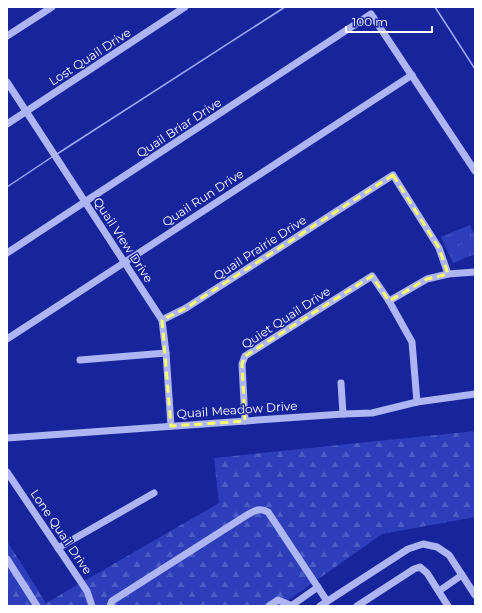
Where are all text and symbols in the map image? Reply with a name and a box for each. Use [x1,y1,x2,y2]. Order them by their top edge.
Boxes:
scale bar [346,8,432,34]
text: 100 m [352,14,388,29]
street label: Lost Quail Drive [46,25,133,89]
street label: Quail Briar Drive [133,95,224,161]
street label: Quail Run Drive [159,166,246,230]
street label: Quail View Drive [90,194,157,285]
street label: Quail Prairie Drive [211,212,309,283]
street label: Quiet Quail Drive [239,283,333,352]
street label: Quail Meadow Drive [176,398,298,421]
street label: Lone Quail Drive [27,486,95,577]

